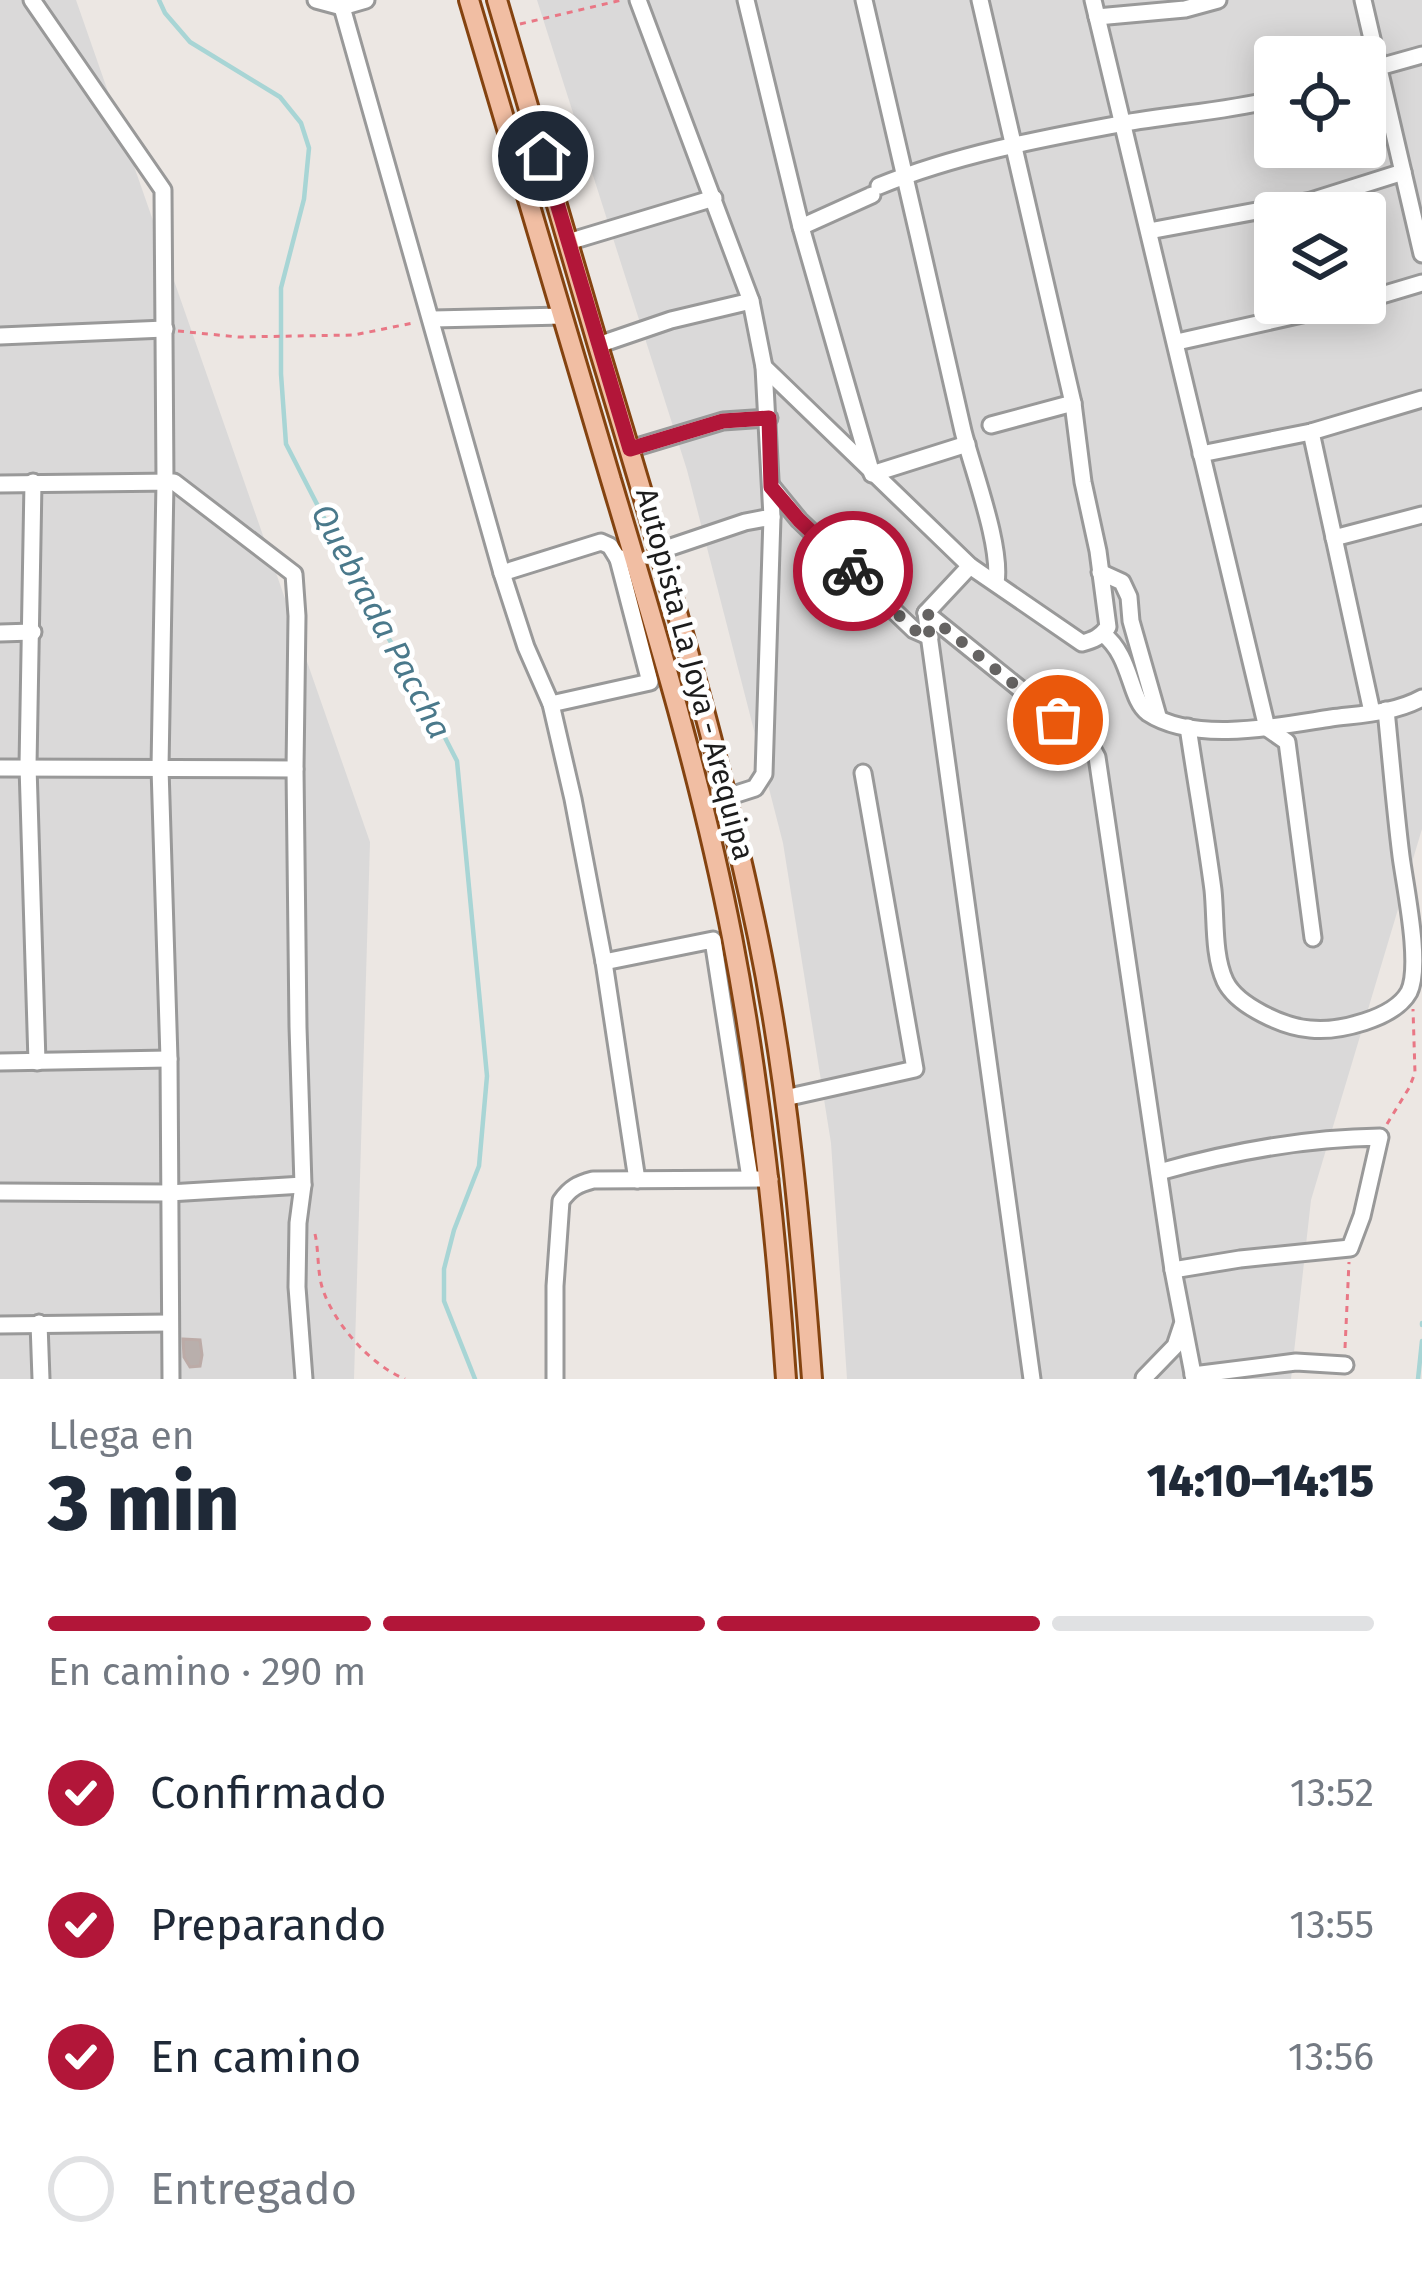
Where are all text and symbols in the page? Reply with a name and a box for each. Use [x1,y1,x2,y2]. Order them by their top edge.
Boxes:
map controls [1254,36,1386,324]
button: locate [1254,36,1386,168]
pin [492,105,594,207]
icon: home [510,123,576,189]
button: layers [1254,192,1386,324]
street label: Autopista La Joya - Arequipa [628,484,762,864]
water label: Quebrada Paccha [302,497,460,746]
courier [793,511,913,631]
icon: bike [820,538,886,604]
pin [1007,669,1109,771]
icon: bag [1025,687,1091,753]
text: Llega en [48,1413,195,1459]
text: 14:10–14:15 [1147,1454,1374,1508]
text: 3 min [48,1457,239,1551]
text: En camino · 290 m [48,1649,366,1695]
icon: check [48,1760,114,1826]
text: Confirmado [150,1766,386,1820]
text: 13:52 [1290,1770,1374,1816]
icon: check [48,1892,114,1958]
text: Preparando [150,1898,386,1952]
text: 13:55 [1289,1902,1374,1948]
icon: check [48,2024,114,2090]
text: En camino [150,2030,361,2084]
text: 13:56 [1288,2034,1374,2080]
text: Entregado [150,2162,357,2216]

